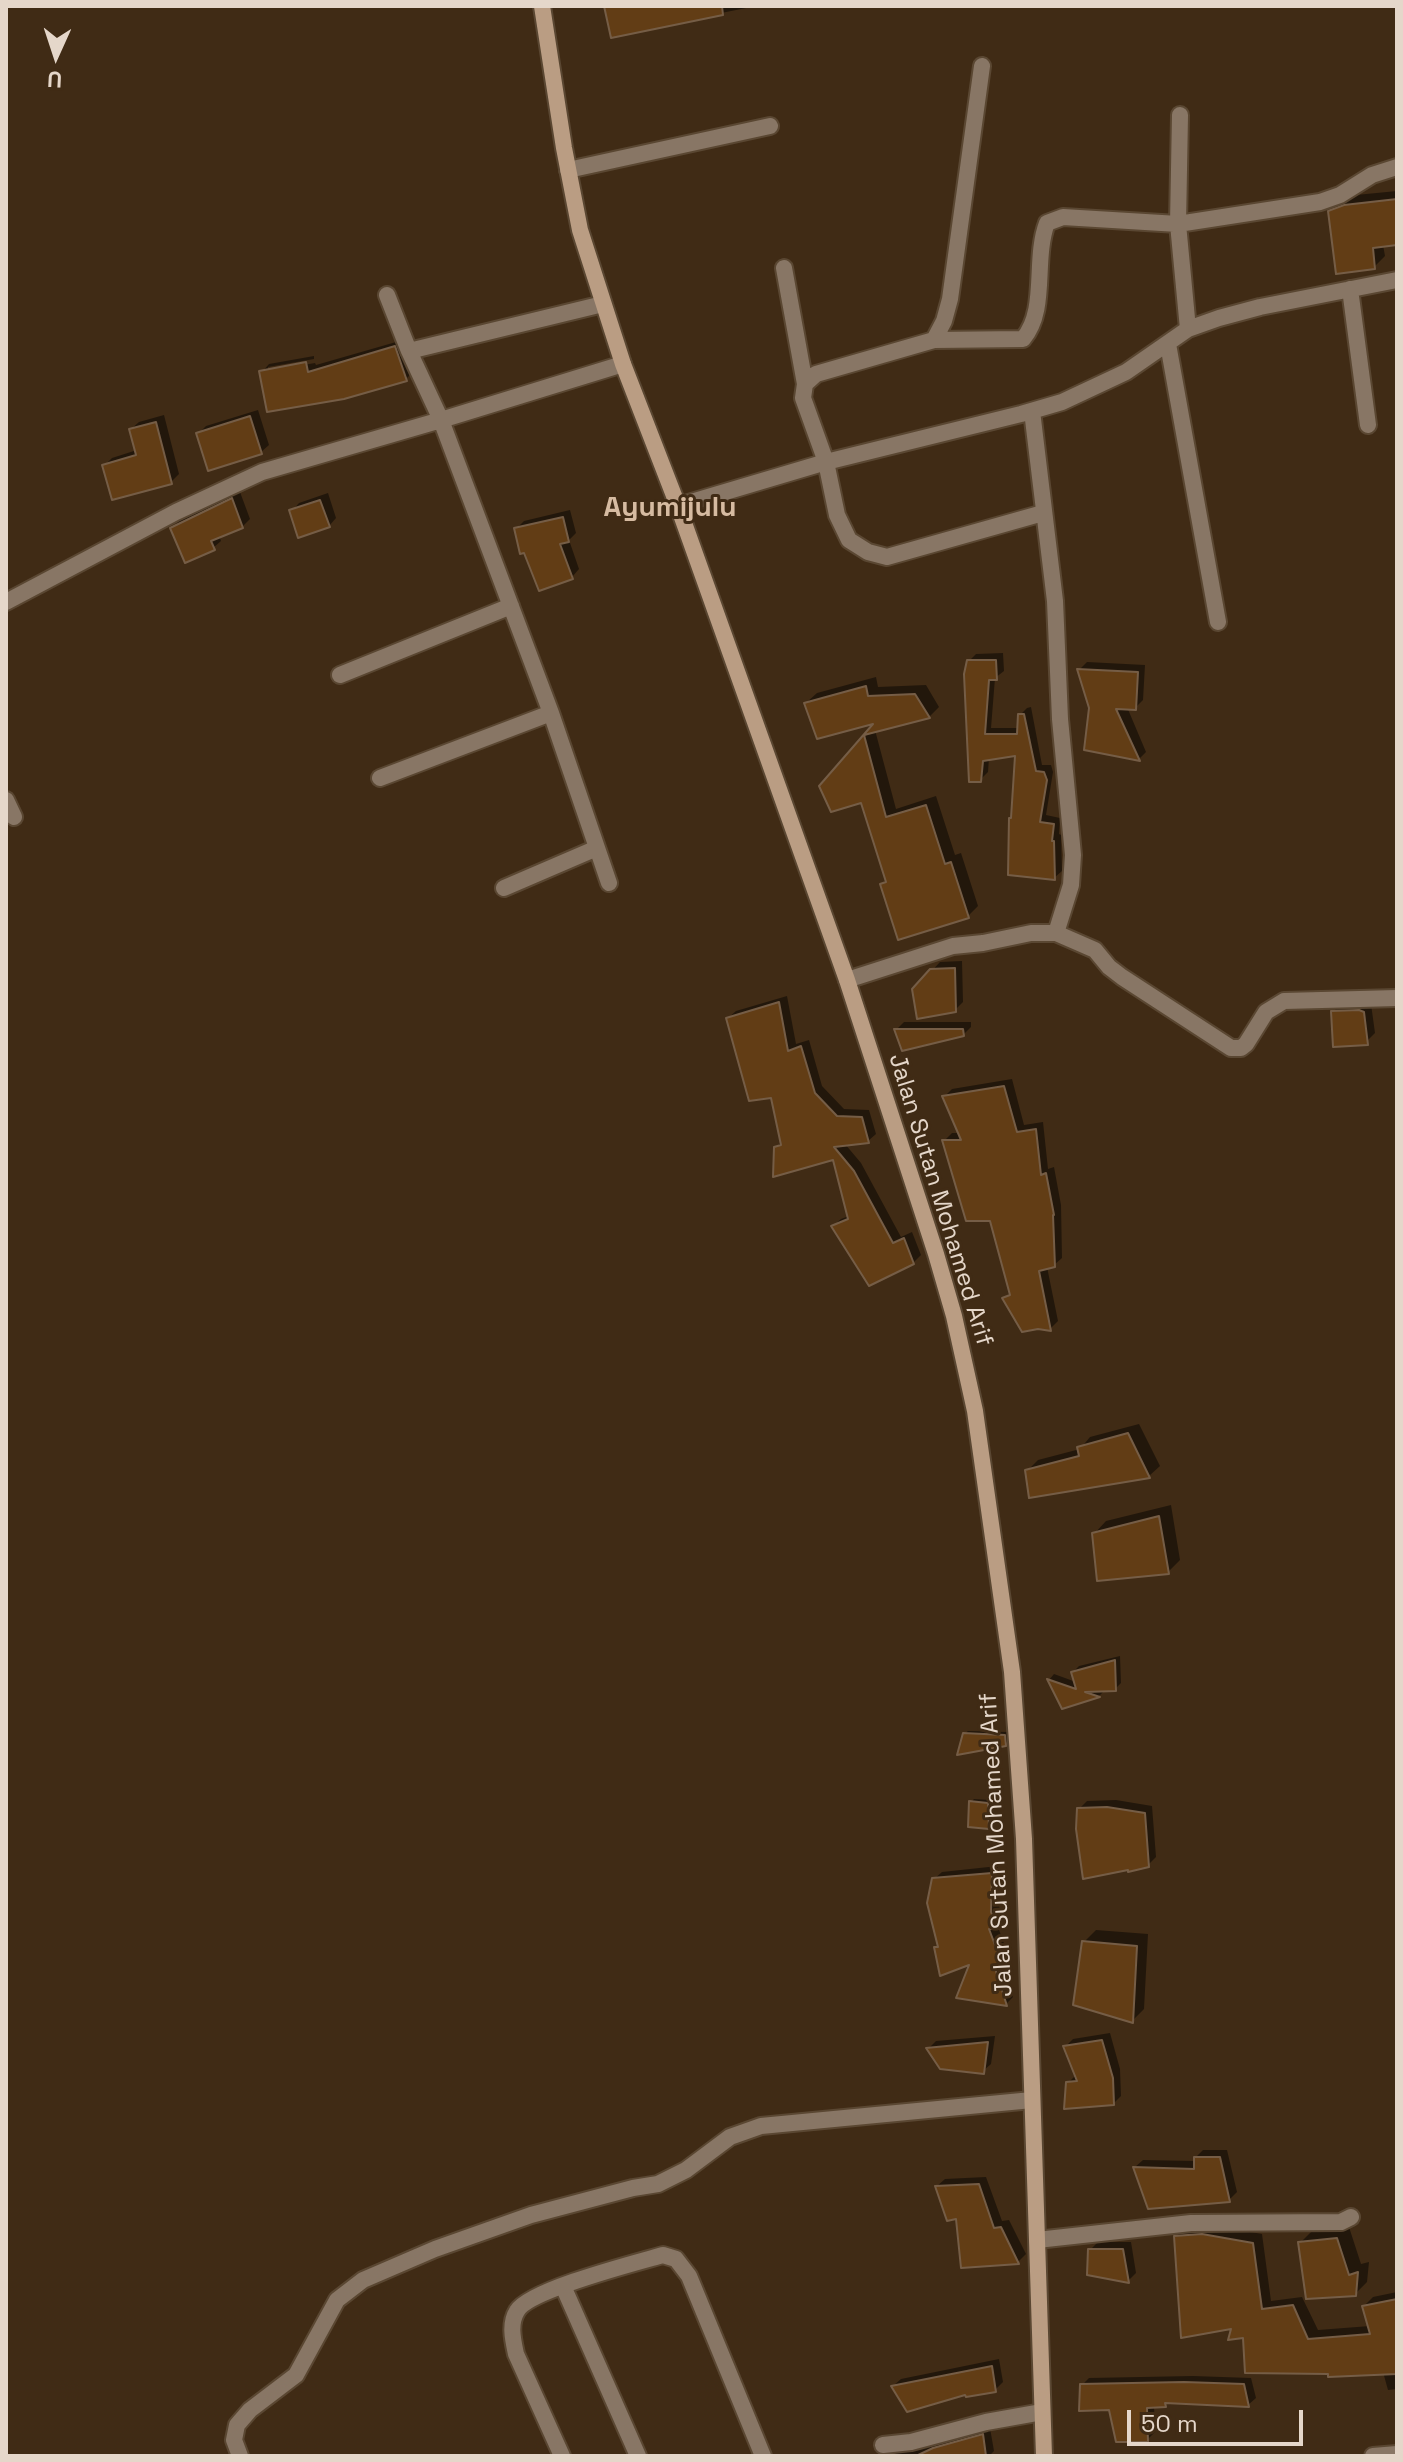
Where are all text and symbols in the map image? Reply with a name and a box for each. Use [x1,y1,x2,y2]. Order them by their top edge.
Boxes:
north arrow [16,16,96,96]
text: U [47,66,63,94]
district label: Ayumijulu [603,491,737,525]
street label: Jalan Sutan Mohamed Arif [882,1050,998,1350]
street label: Jalan Sutan Mohamed Arif [975,1692,1019,1998]
scale bar [1131,2394,1307,2444]
text: 50 m [1141,2408,1198,2439]

